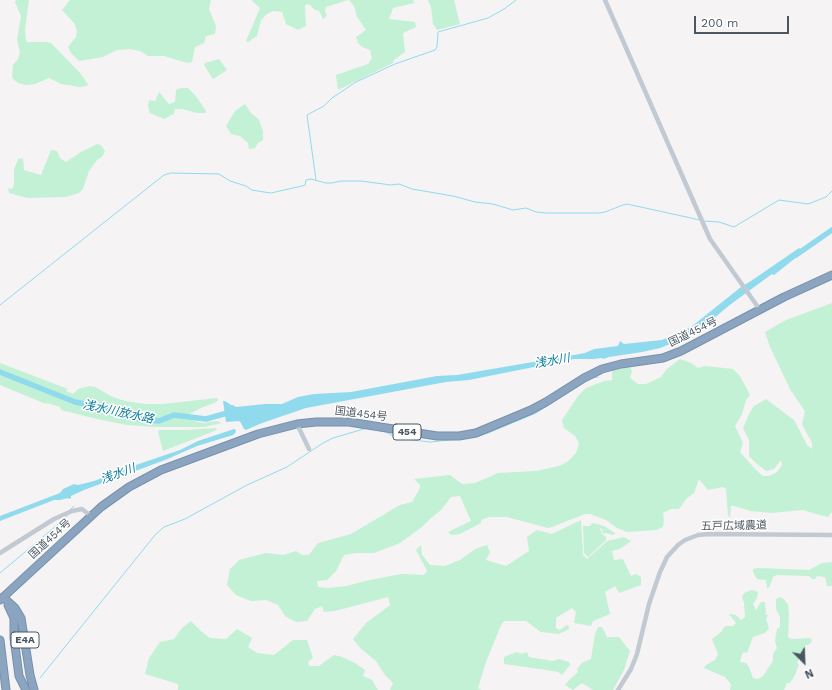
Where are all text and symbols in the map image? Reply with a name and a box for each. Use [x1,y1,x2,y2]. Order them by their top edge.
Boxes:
scale bar [696,8,791,34]
text: 200 m [701,16,738,30]
street label: 国道454号 [666,314,720,350]
water label: 浅水川 [533,351,571,371]
water label: 浅水川放水路 [81,397,155,427]
street label: 国道454号 [334,404,388,424]
road number: 454 [393,424,421,440]
water label: 浅水川 [99,461,137,487]
street label: 国道454号 [26,516,74,562]
street label: 五戸広域農道 [701,519,767,533]
road number: E4A [11,632,39,648]
north arrow [784,642,824,682]
text: N [803,666,815,681]

